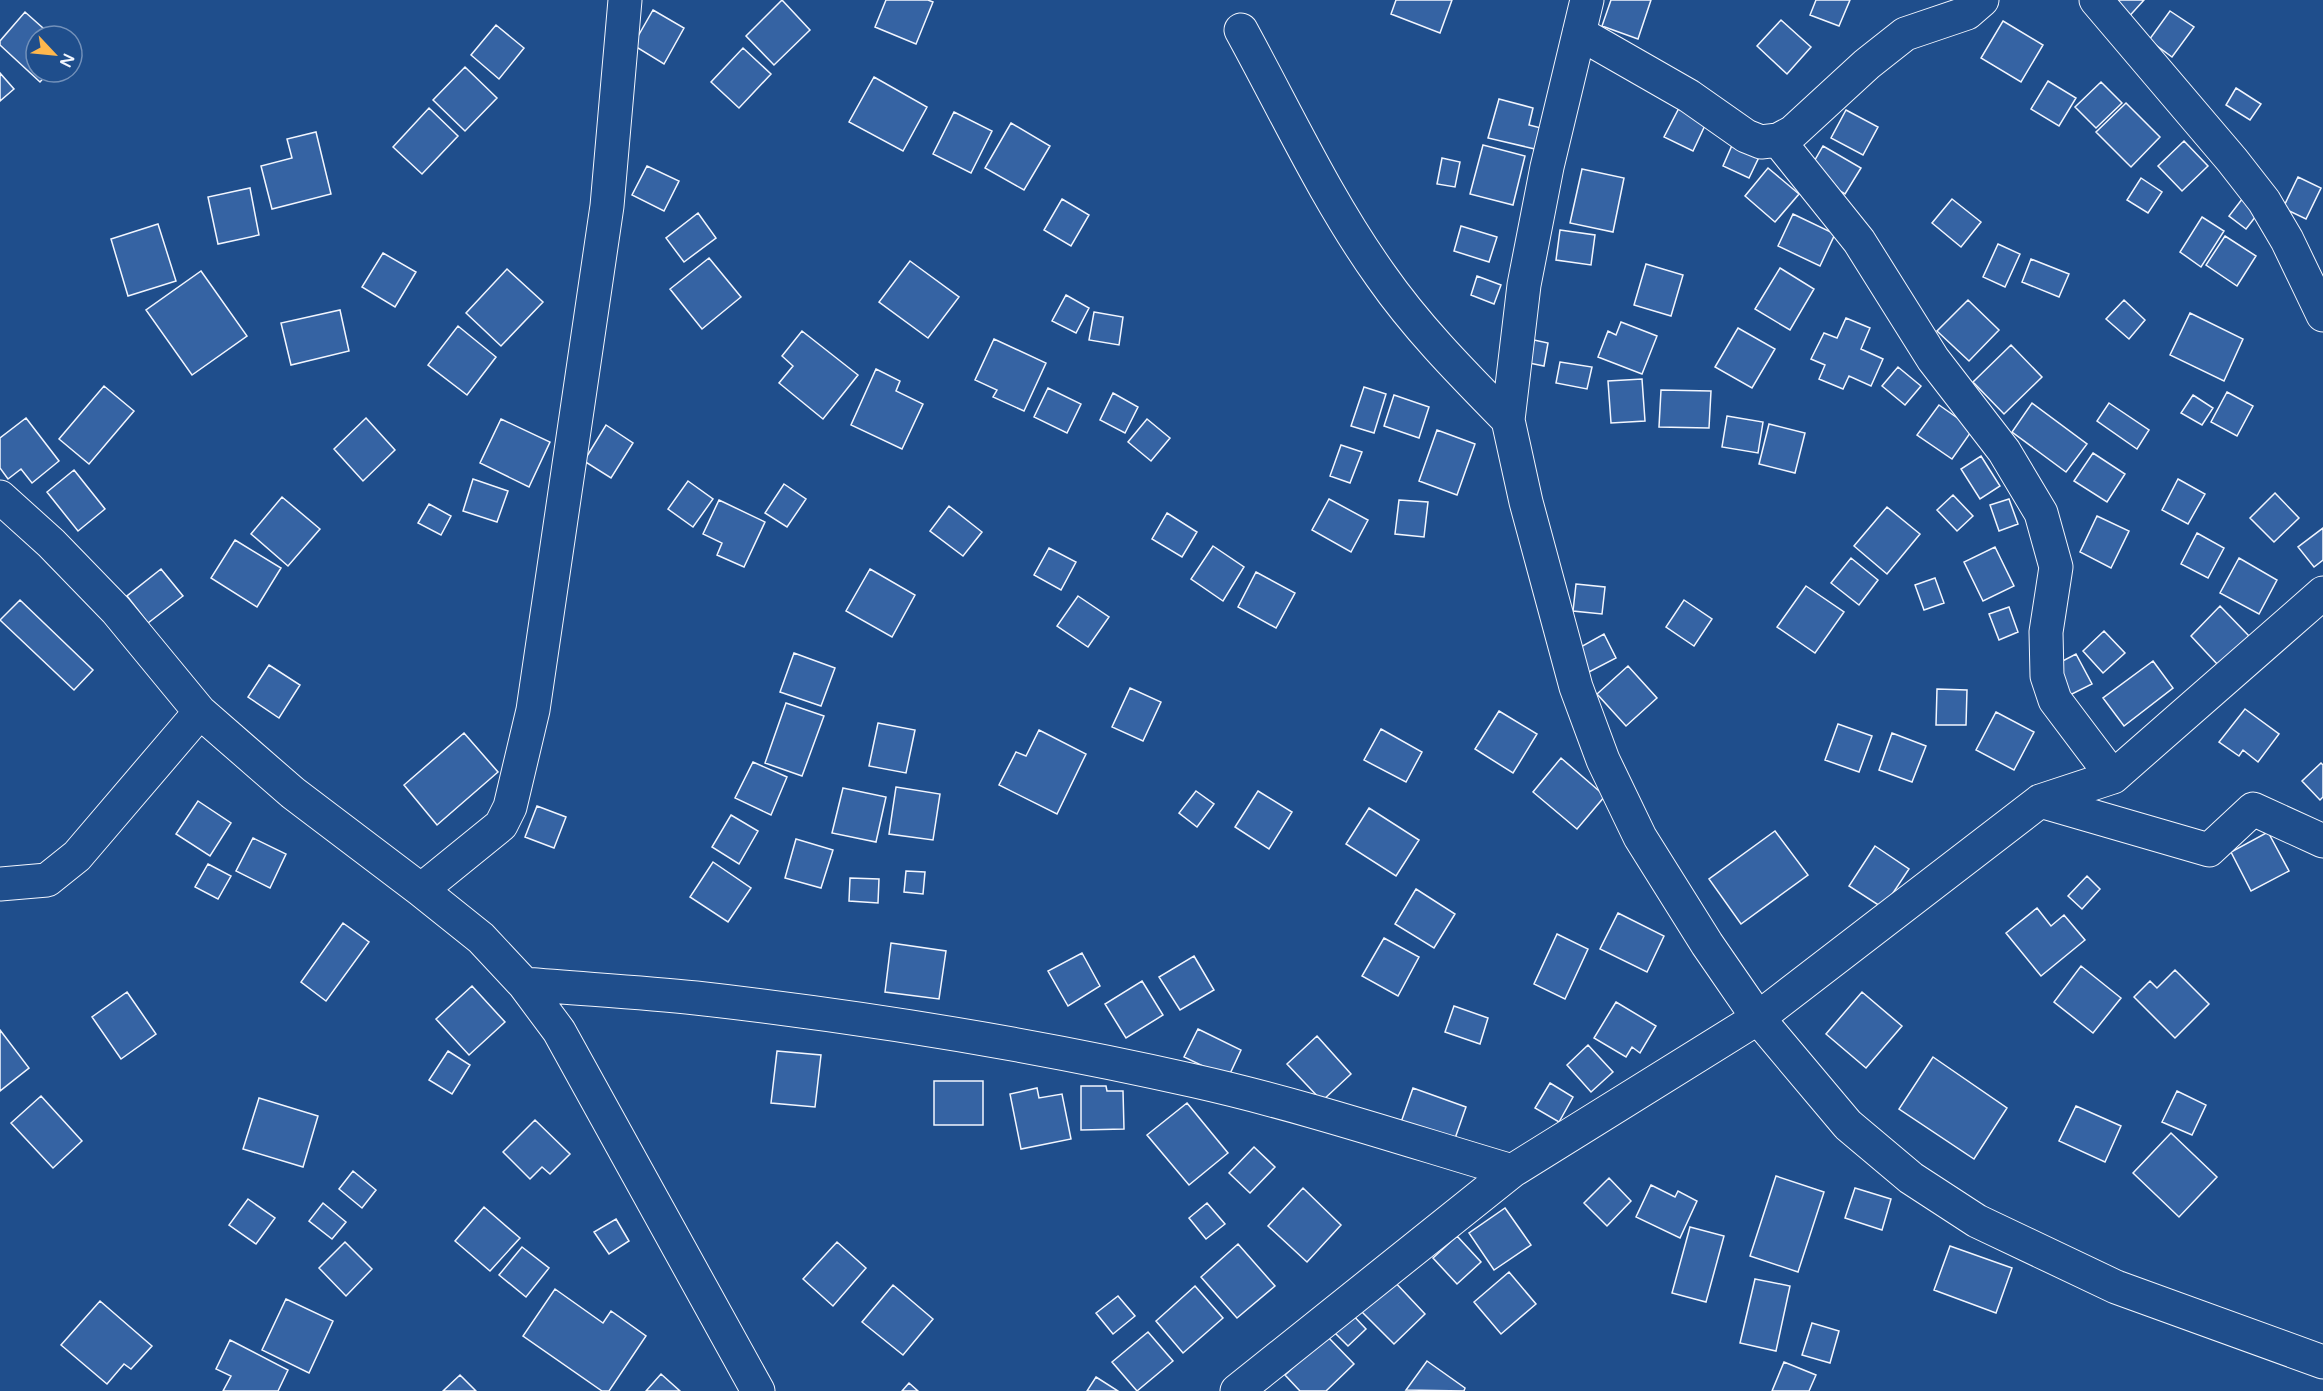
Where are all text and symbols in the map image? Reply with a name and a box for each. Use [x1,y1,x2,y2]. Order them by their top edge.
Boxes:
north arrow [24,24,84,84]
text: N [55,50,78,70]

